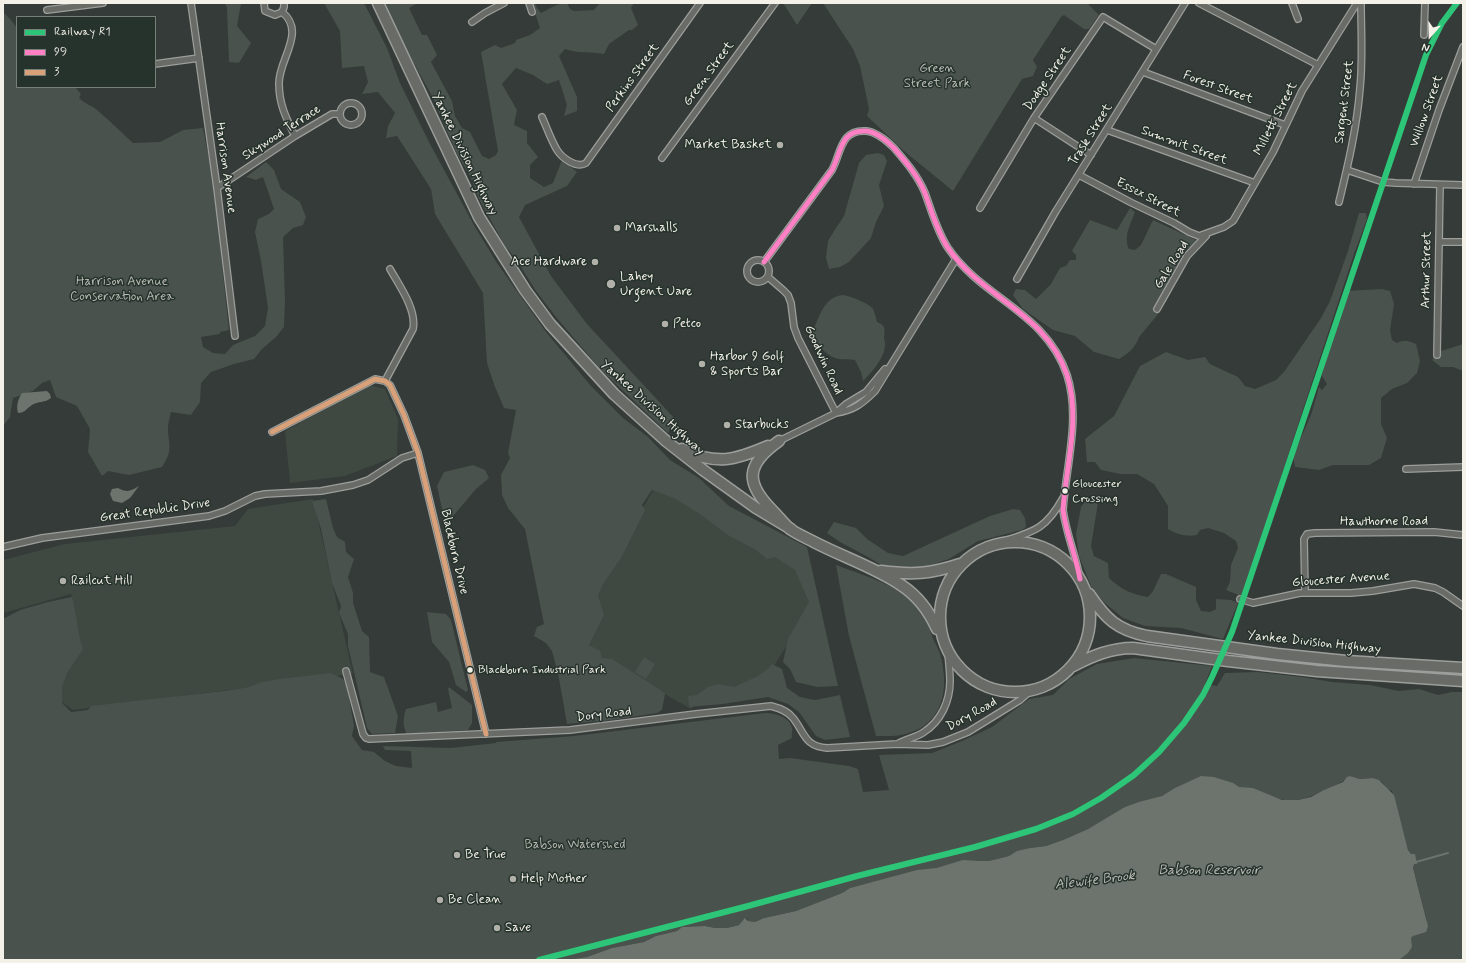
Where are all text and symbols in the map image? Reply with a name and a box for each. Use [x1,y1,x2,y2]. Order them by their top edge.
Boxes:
legend [16,16,156,88]
north arrow [1410,16,1450,56]
text: Railway R1 [54,24,111,40]
street label: Green Street [680,39,738,109]
text: N [1420,39,1432,55]
street label: Perkins Street [603,41,663,115]
text: 99 [54,44,67,60]
street label: Dodge Street [1021,44,1075,114]
street label: Sargent Street [1332,60,1358,144]
park label: Green Street Park [904,61,970,92]
text: 3 [54,64,59,80]
street label: Forest Street [1181,68,1255,108]
street label: Willow Street [1407,73,1447,149]
street label: Millett Street [1251,80,1301,158]
street label: Yankee Division Highway [427,90,501,218]
street label: Trask Street [1066,101,1116,169]
street label: Skywood Terrace [240,102,324,164]
street label: Harrison Avenue [211,121,239,215]
street label: Summit Street [1139,123,1229,169]
place label: Market Basket [684,137,772,153]
marker: Market Basket [775,140,785,150]
street label: Essex Street [1113,175,1183,221]
place label: Marshalls [625,220,678,236]
marker: Marshalls [612,223,622,233]
street label: Arthur Street [1419,231,1435,309]
street label: Gale Road [1151,238,1193,292]
place label: Ace Hardware [511,254,587,270]
marker: Ace Hardware [590,257,600,267]
place label: Lahey Urgent Uare [620,269,692,300]
park label: Harrison Avenue Conservation Area [70,274,174,305]
marker: Lahey Urgent Uare [605,278,617,290]
place label: Petco [673,316,701,332]
marker: Petco [660,319,670,329]
street label: Goodwin Road [800,323,846,397]
place label: Harbor 9 Golf & Sports Bar [710,349,784,380]
street label: Yankee Division Highway [597,357,707,459]
marker: Harbor 9 Golf & Sports Bar [697,359,707,369]
place label: Starbucks [735,417,789,433]
marker: Starbucks [722,420,732,430]
place label: Gloucester Crossing [1072,477,1122,505]
marker: Gloucester Crossing [1060,486,1070,496]
street label: Great Republic Drive [99,496,211,526]
street label: Blackburn Drive [437,508,471,596]
street label: Hawthorne Road [1340,514,1428,530]
street label: Gloucester Avenue [1292,569,1390,591]
place label: Railcut Hill [71,573,132,589]
marker: Railcut Hill [58,576,68,586]
street label: Yankee Division Highway [1246,628,1382,658]
place label: Blackburn Industrial Park [478,663,606,677]
marker: Blackburn Industrial Park [465,665,475,675]
street label: Dory Road [944,695,1000,735]
street label: Dory Road [576,704,632,726]
park label: Babson Watershed [524,837,626,853]
place label: Be True [465,847,506,863]
marker: Be True [452,850,462,860]
water label: Babson Reservoir [1158,863,1260,879]
water label: Alewife Brook [1054,868,1136,894]
place label: Help Mother [521,871,587,887]
marker: Help Mother [508,874,518,884]
place label: Be Clean [448,892,501,908]
marker: Be Clean [435,895,445,905]
place label: Save [505,920,531,936]
marker: Save [492,923,502,933]

